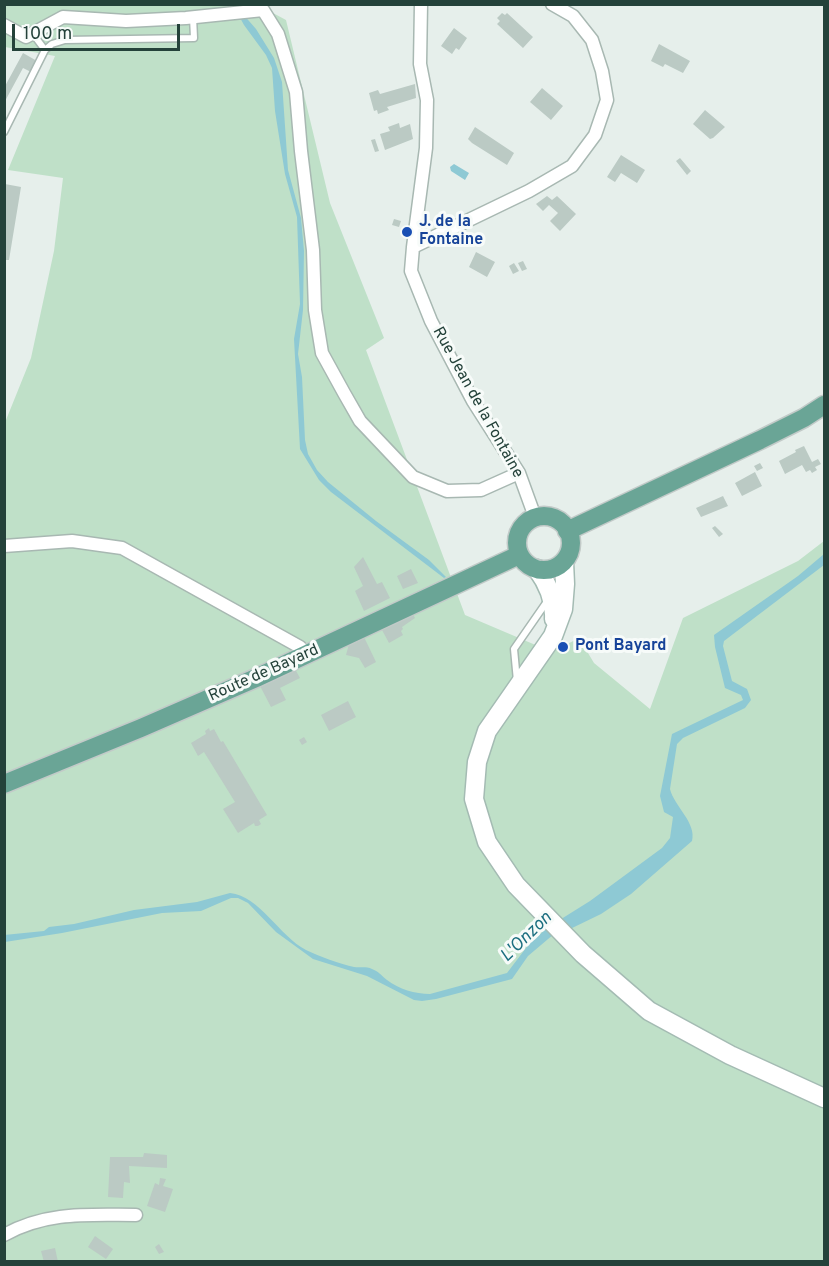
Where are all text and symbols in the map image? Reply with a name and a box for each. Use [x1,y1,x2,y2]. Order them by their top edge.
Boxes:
scale bar [15,12,183,50]
text: 100 m [23,23,72,46]
place label: J. de la Fontaine [419,213,483,251]
marker: J. de la Fontaine [400,225,414,239]
street label: Rue Jean de la Fontaine [427,324,527,482]
place label: Pont Bayard [575,637,667,657]
marker: Pont Bayard [556,640,570,654]
street label: Route de Bayard [206,641,322,707]
water label: L'Onzon [497,908,557,968]

